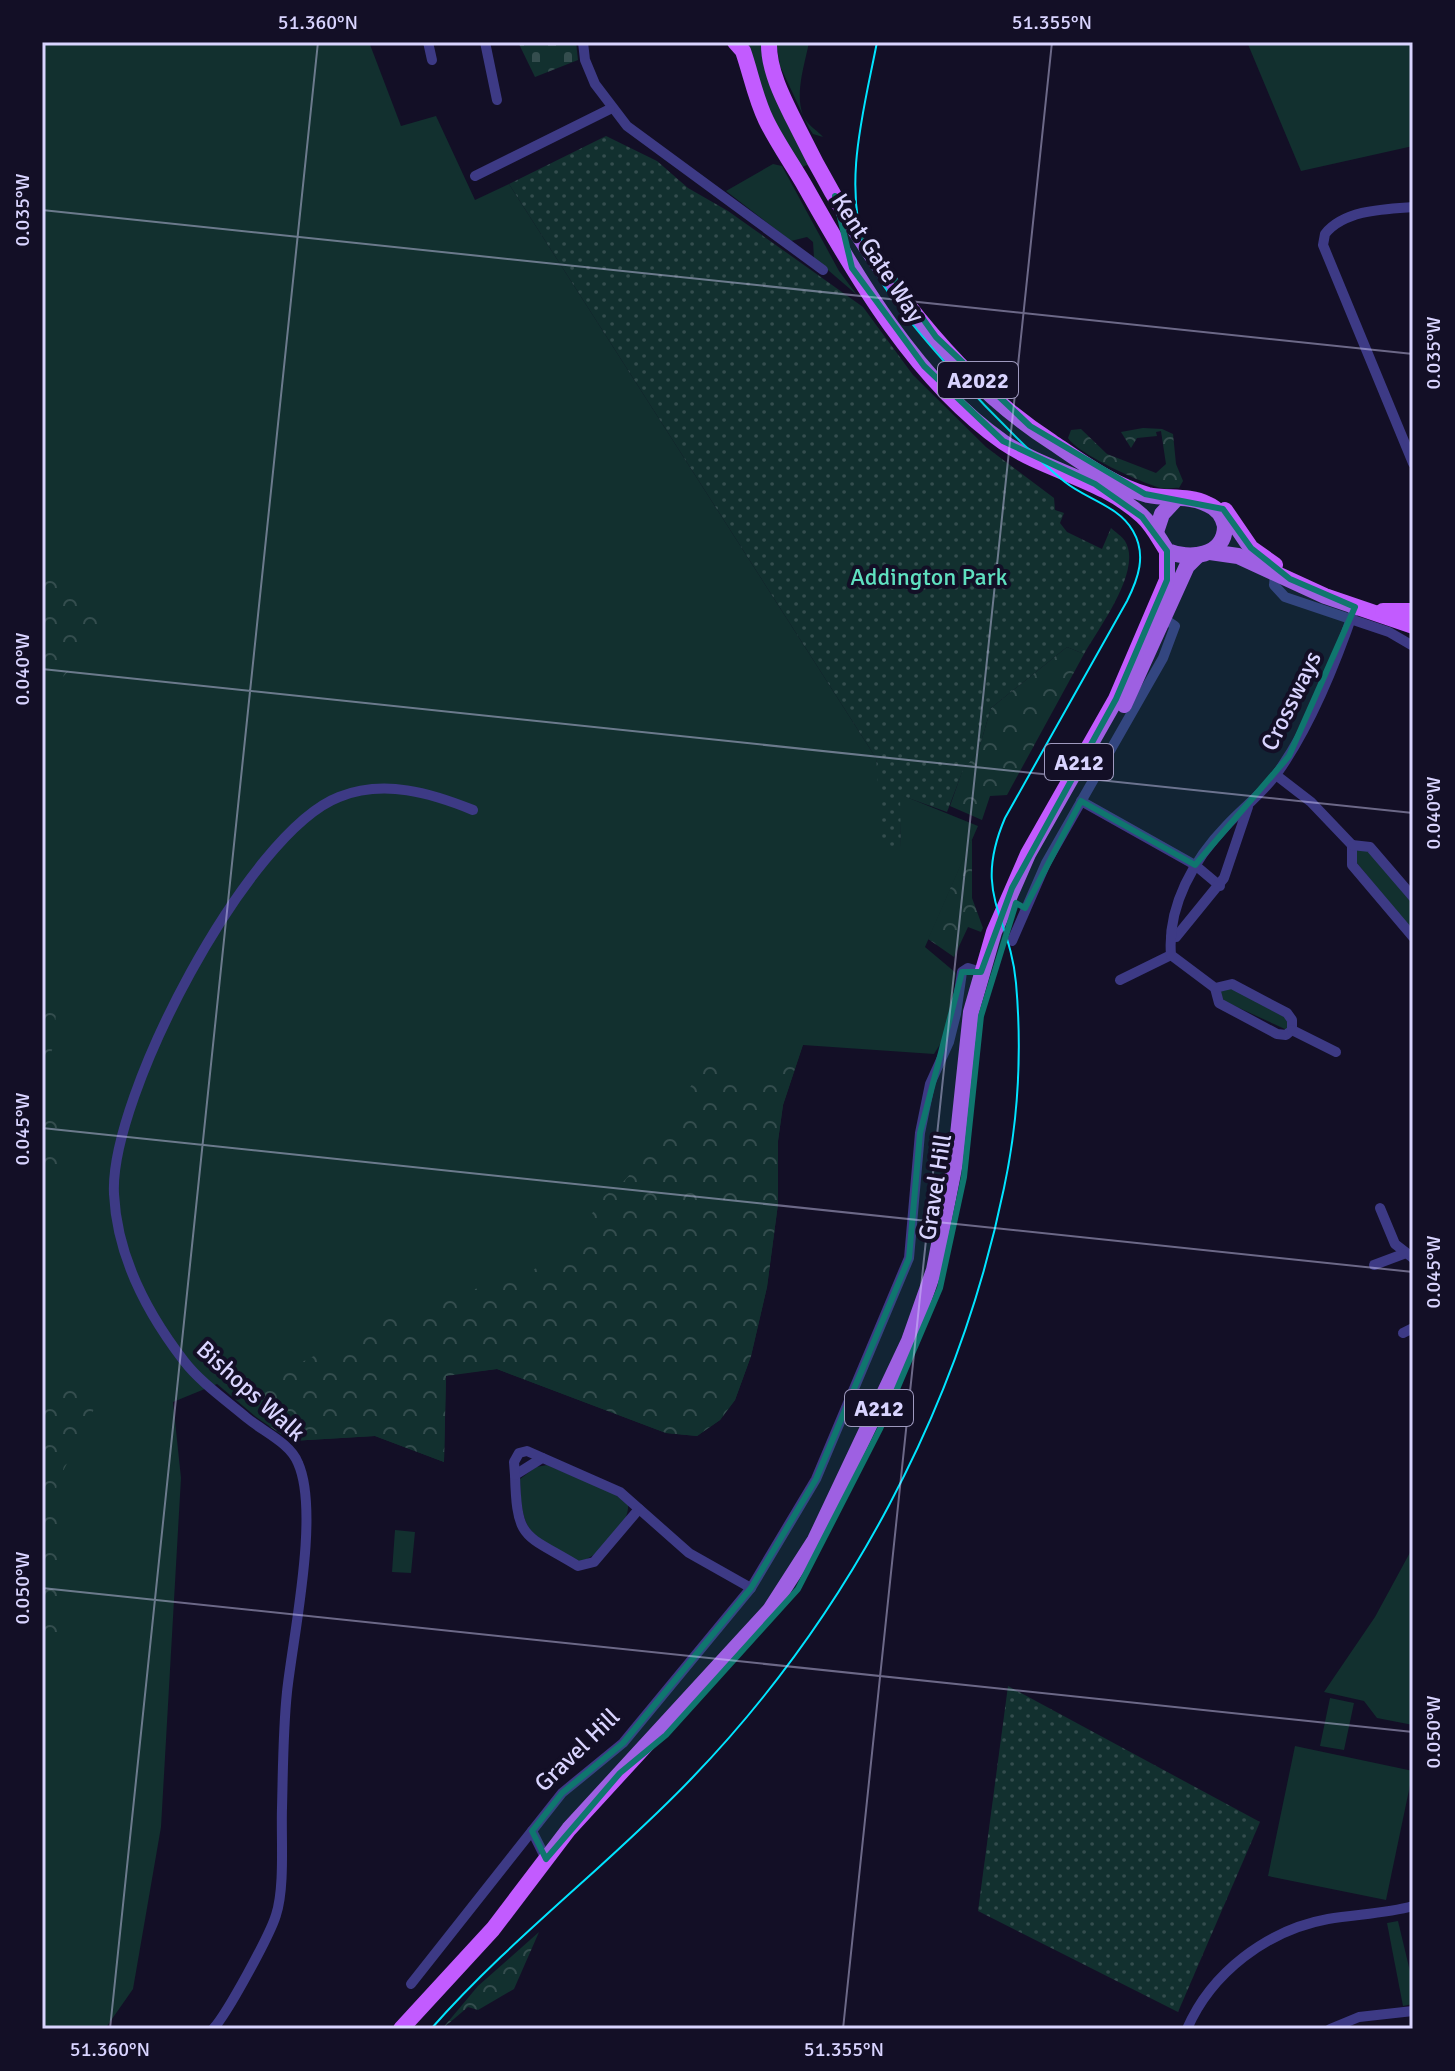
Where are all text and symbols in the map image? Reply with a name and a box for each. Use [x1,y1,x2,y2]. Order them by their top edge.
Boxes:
text: 51.360°N [278,10,358,35]
text: 51.355°N [1012,10,1092,35]
text: 0.035°W [10,174,35,246]
street label: Kent Gate Way [825,188,931,328]
text: 0.035°W [1421,317,1446,389]
road number: A2022 [938,362,1018,398]
park label: Addington Park [850,562,1008,592]
text: 0.040°W [10,633,35,705]
street label: Crossways [1254,646,1328,756]
road number: A212 [1045,744,1113,780]
text: 0.040°W [1421,777,1446,849]
text: 0.045°W [10,1093,35,1165]
street label: Gravel Hill [912,1132,958,1242]
text: 0.045°W [1421,1236,1446,1308]
street label: Bishops Walk [190,1334,312,1448]
road number: A212 [845,1390,913,1426]
text: 0.050°W [10,1552,35,1624]
text: 0.050°W [1421,1696,1446,1768]
street label: Gravel Hill [528,1702,626,1798]
text: 51.360°N [70,2037,150,2062]
text: 51.355°N [804,2037,884,2062]

